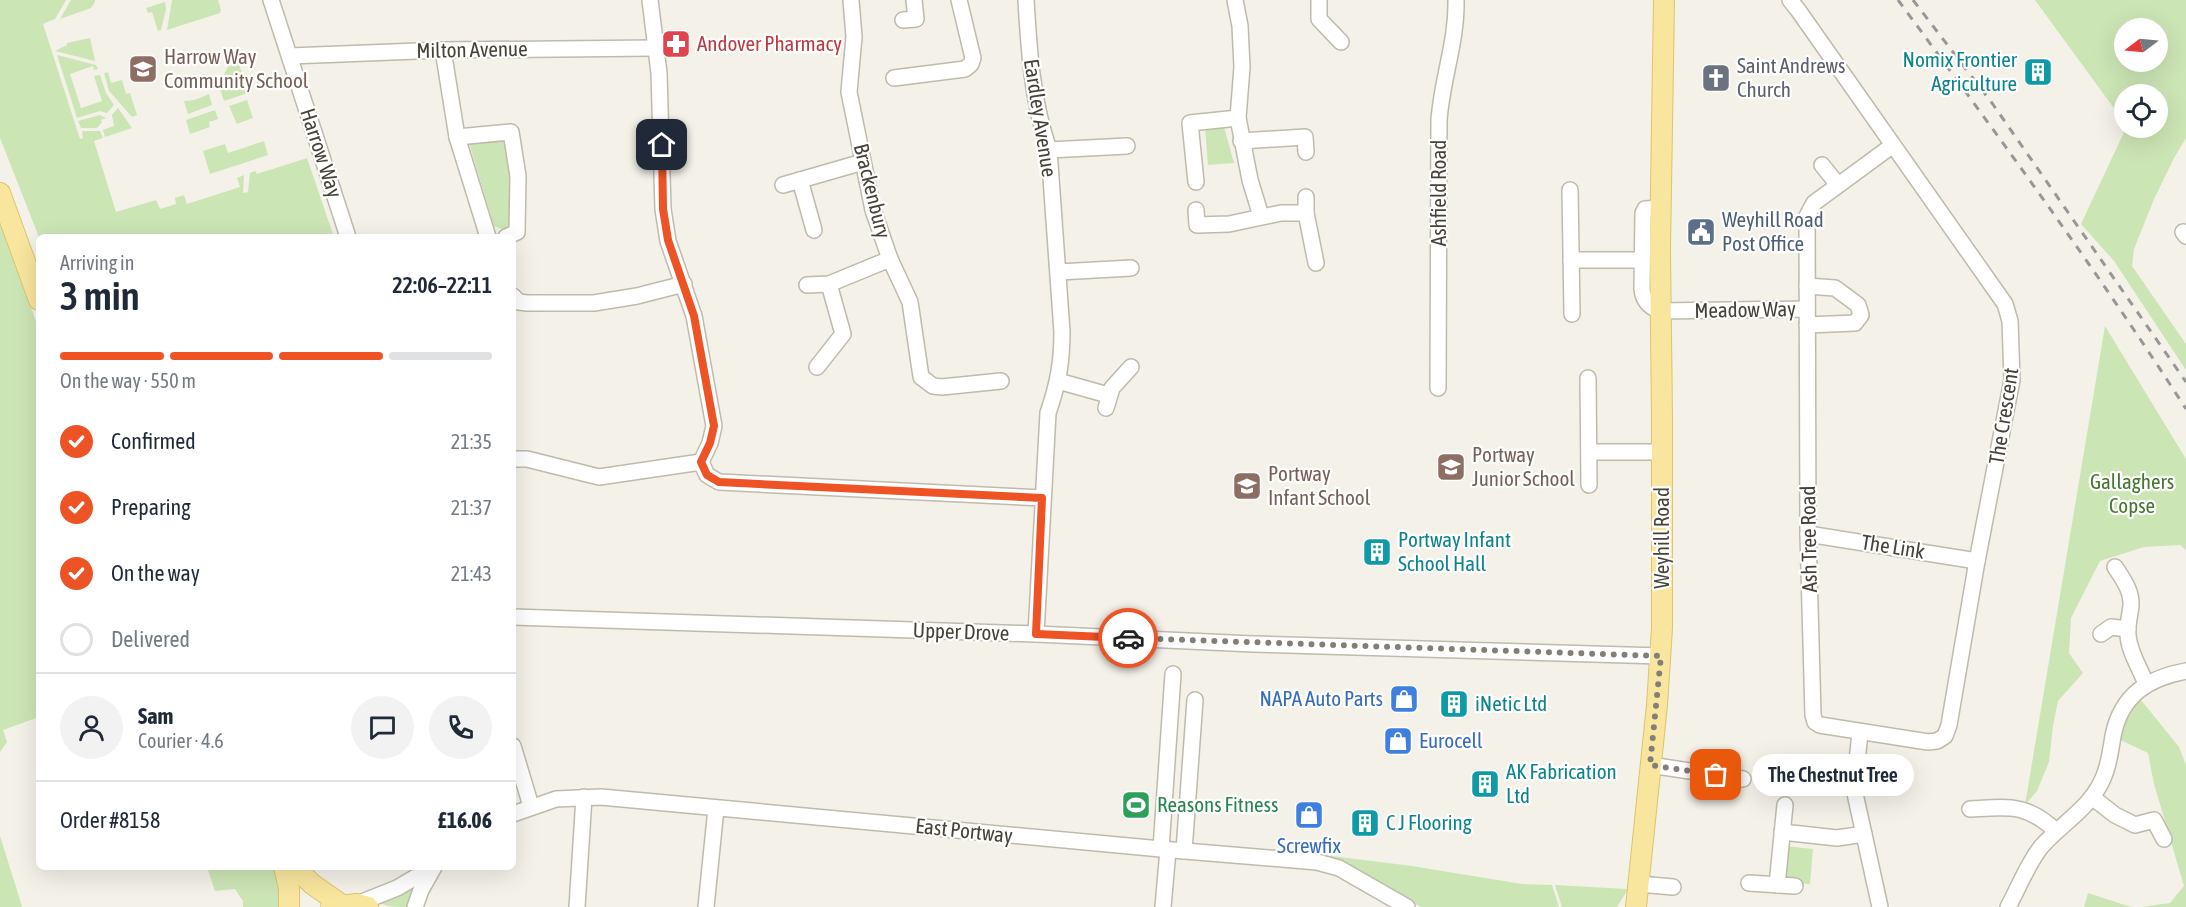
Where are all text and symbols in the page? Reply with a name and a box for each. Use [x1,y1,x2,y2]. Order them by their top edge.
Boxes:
north arrow [2114,18,2168,72]
map controls [2114,18,2168,138]
pharmacy icon: Andover Pharmacy [660,28,692,60]
place label: Andover Pharmacy [697,31,842,55]
street label: Milton Avenue [416,36,528,62]
place label: Harrow Way Community School [164,44,309,92]
place label: Nomix Frontier Agriculture [1903,47,2018,95]
school or university icon: Harrow Way Community School [127,53,159,85]
place label: Saint Andrews Church [1737,53,1845,101]
building icon: Nomix Frontier Agriculture [2022,56,2054,88]
street label: Eardley Avenue [1020,57,1062,179]
church icon: Saint Andrews Church [1700,62,1732,94]
button: locate [2114,84,2168,138]
street label: Harrow Way [296,105,348,201]
pin [636,119,687,170]
icon: home [645,128,678,161]
street label: Ashfield Road [1426,140,1450,246]
street label: Brackenbury [850,141,896,241]
place label: Weyhill Road Post Office [1722,207,1824,255]
public building icon: Weyhill Road Post Office [1685,216,1717,248]
text: Arriving in [60,251,134,274]
text: 22:06–22:11 [392,272,492,298]
text: 3 min [60,274,140,318]
street label: Meadow Way [1694,296,1796,322]
street label: The Crescent [1984,366,2022,466]
text: On the way · 550 m [60,369,196,392]
icon: check [60,425,93,458]
text: Confirmed [111,428,196,454]
text: 21:35 [451,430,492,453]
place label: Portway Junior School [1472,442,1575,490]
school or university icon: Portway Junior School [1435,451,1467,483]
place label: Portway Infant School [1268,461,1371,509]
park label: Gallaghers Copse [2090,469,2174,517]
school or university icon: Portway Infant School [1231,470,1263,502]
street label: Ash Tree Road [1795,485,1821,593]
street label: Weyhill Road [1649,487,1673,589]
icon: check [60,491,93,524]
text: Preparing [111,494,191,520]
text: 21:37 [451,496,492,519]
place label: Portway Infant School Hall [1398,527,1511,575]
street label: The Link [1860,529,1927,563]
building icon: Portway Infant School Hall [1361,536,1393,568]
icon: check [60,557,93,590]
text: On the way [111,560,200,586]
text: 21:43 [451,562,492,585]
courier [1098,608,1158,668]
street label: Upper Drove [912,617,1010,645]
icon: car [1112,622,1145,655]
text: Delivered [111,626,190,652]
shop icon: NAPA Auto Parts [1388,683,1420,715]
place label: NAPA Auto Parts [1260,686,1383,710]
building icon: iNetic Ltd [1438,688,1470,720]
place label: iNetic Ltd [1475,691,1547,715]
button: person [60,696,123,759]
button: chat [351,696,414,759]
button: phone [429,696,492,759]
text: Sam [138,703,173,729]
shop icon: Eurocell [1382,725,1414,757]
place label: Eurocell [1419,728,1483,752]
text: Courier · 4.6 [138,729,224,752]
pin [1690,749,1741,800]
callout: The Chestnut Tree [1752,754,1914,796]
icon: bag [1699,758,1732,791]
place label: AK Fabrication Ltd [1506,759,1617,807]
text: The Chestnut Tree [1768,763,1898,786]
building icon: AK Fabrication Ltd [1469,768,1501,800]
sports icon: Reasons Fitness [1120,789,1152,821]
place label: Reasons Fitness [1157,792,1278,816]
shop icon: Screwfix [1293,799,1325,831]
text: Order #8158 [60,807,160,833]
text: £16.06 [437,807,492,833]
building icon: C J Flooring [1349,807,1381,839]
place label: C J Flooring [1386,810,1472,834]
street label: East Portway [914,813,1014,847]
place label: Screwfix [1277,833,1341,857]

